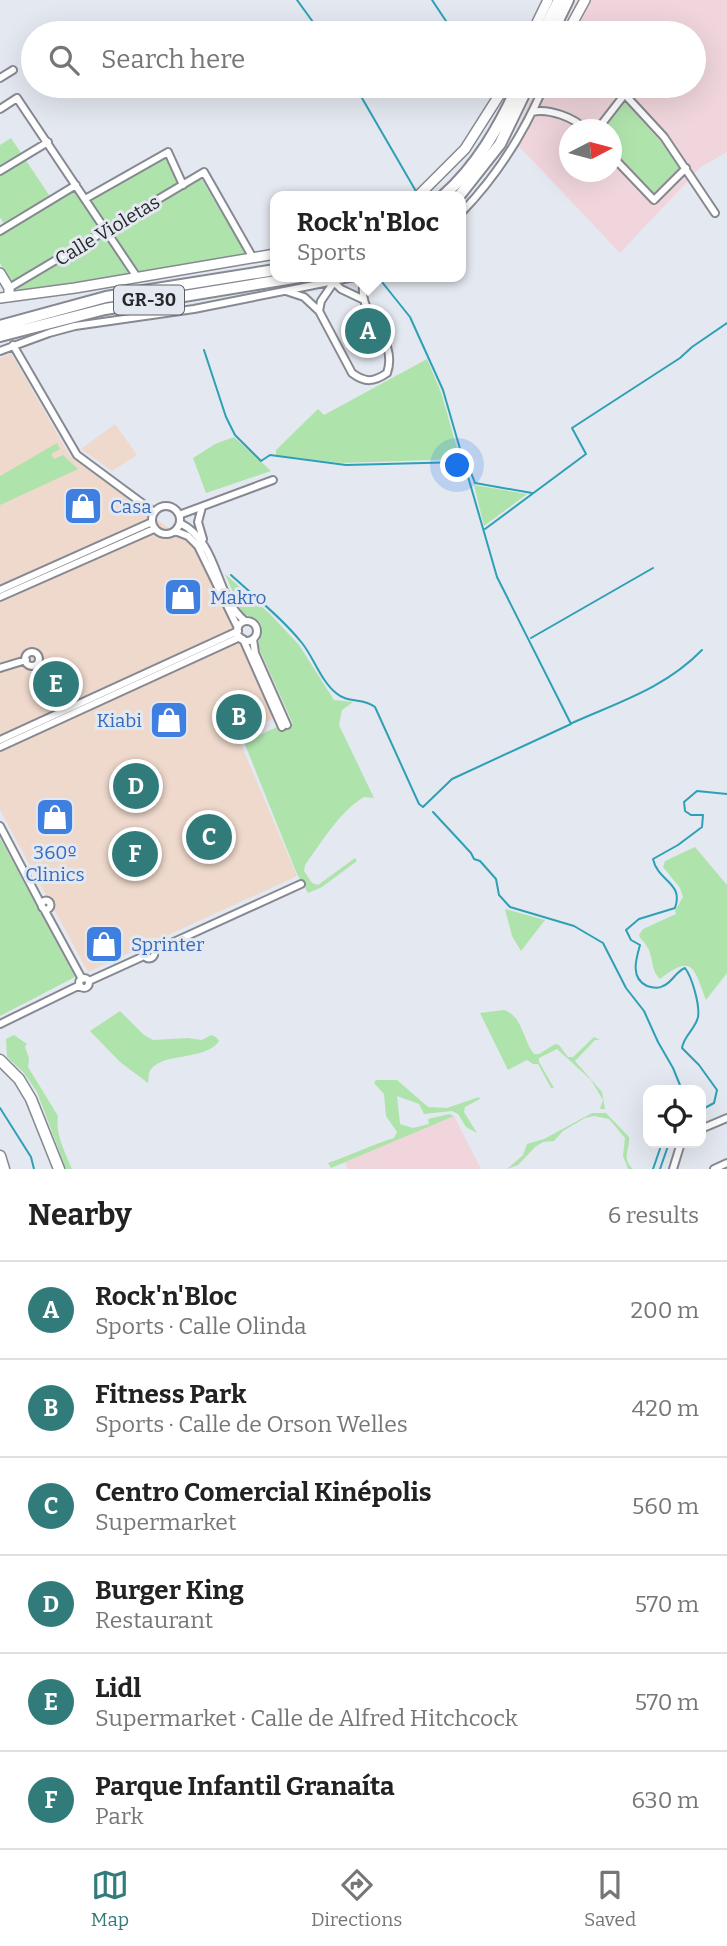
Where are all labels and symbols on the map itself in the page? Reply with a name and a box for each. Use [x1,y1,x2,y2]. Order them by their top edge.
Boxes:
north arrow [559,119,622,182]
street label: Calle Violetas [51,190,164,271]
road number: GR-30 [114,286,184,314]
pin: A [345,305,391,357]
your location [440,448,474,482]
shop icon: Casa [62,485,104,527]
place label: Casa [110,495,152,518]
shop icon: Makro [162,576,204,618]
place label: Makro [210,586,266,609]
pin: E [33,658,79,710]
pin: B [216,691,262,743]
shop icon: Kiabi [148,699,190,741]
place label: Kiabi [96,709,142,732]
pin: D [113,760,159,812]
shop icon: 360º Clinics [34,796,76,838]
pin: C [186,811,232,863]
pin: F [112,828,158,880]
place label: 360º Clinics [25,841,85,886]
shop icon: Sprinter [83,923,125,965]
place label: Sprinter [131,933,205,956]

